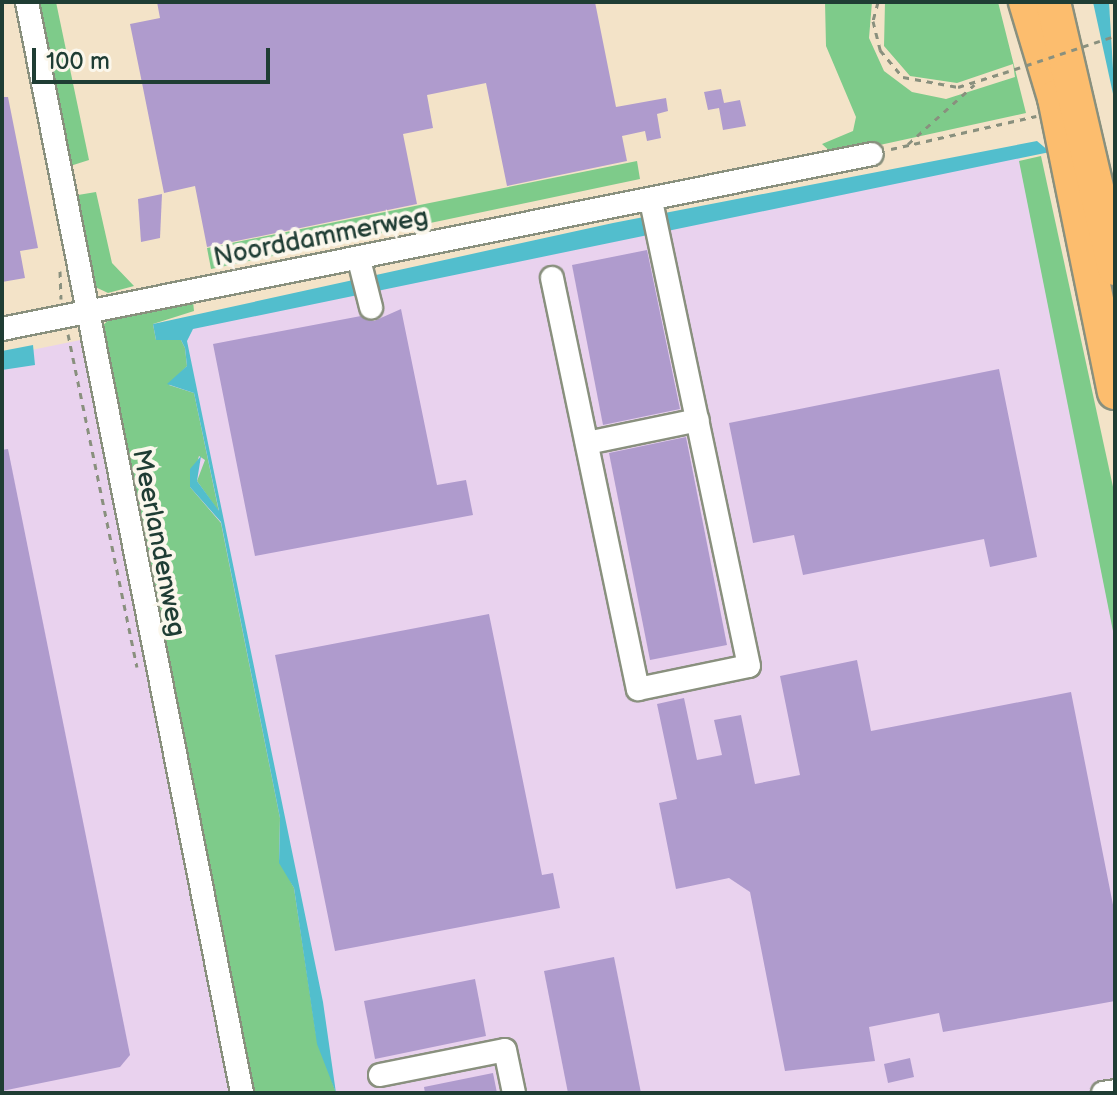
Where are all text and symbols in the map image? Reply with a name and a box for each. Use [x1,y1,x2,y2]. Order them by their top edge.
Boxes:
scale bar [36,32,274,82]
text: 100 m [46,47,110,76]
street label: Noorddammerweg [211,202,431,274]
street label: Meerlandenweg [125,447,191,639]

